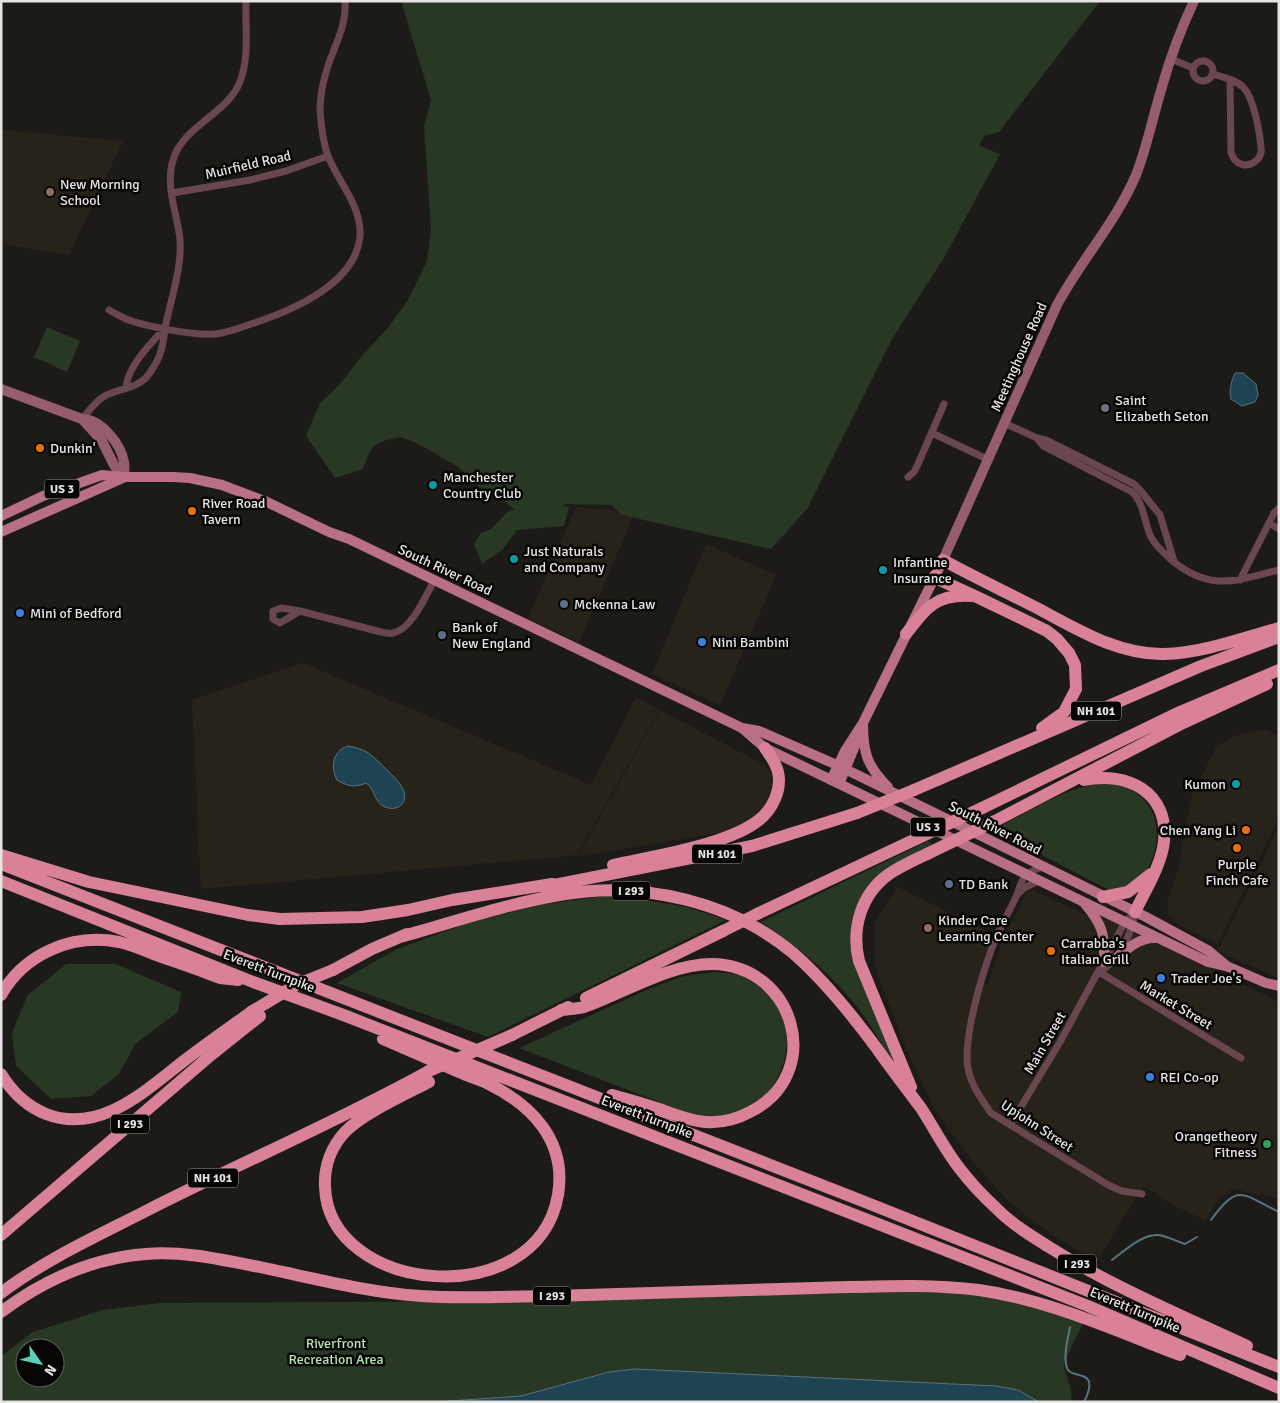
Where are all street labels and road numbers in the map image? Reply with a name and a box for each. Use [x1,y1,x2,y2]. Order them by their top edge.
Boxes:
street label: Muirfield Road [203,147,293,183]
street label: Meetinghouse Road [987,300,1051,414]
road number: US 3 [44,479,80,498]
street label: South River Road [395,541,495,599]
road number: NH 101 [1071,701,1121,720]
street label: South River Road [946,797,1044,859]
road number: US 3 [910,818,946,836]
road number: NH 101 [692,844,742,864]
road number: I 293 [612,881,650,900]
street label: Everett Turnpike [221,946,317,996]
street label: Market Street [1137,977,1216,1033]
street label: Main Street [1020,1009,1070,1077]
street label: Everett Turnpike [599,1092,695,1142]
street label: Upjohn Street [998,1096,1076,1156]
road number: I 293 [111,1114,149,1134]
road number: NH 101 [188,1168,238,1188]
road number: I 293 [1058,1254,1096,1274]
street label: Everett Turnpike [1087,1283,1183,1337]
road number: I 293 [533,1286,571,1305]

